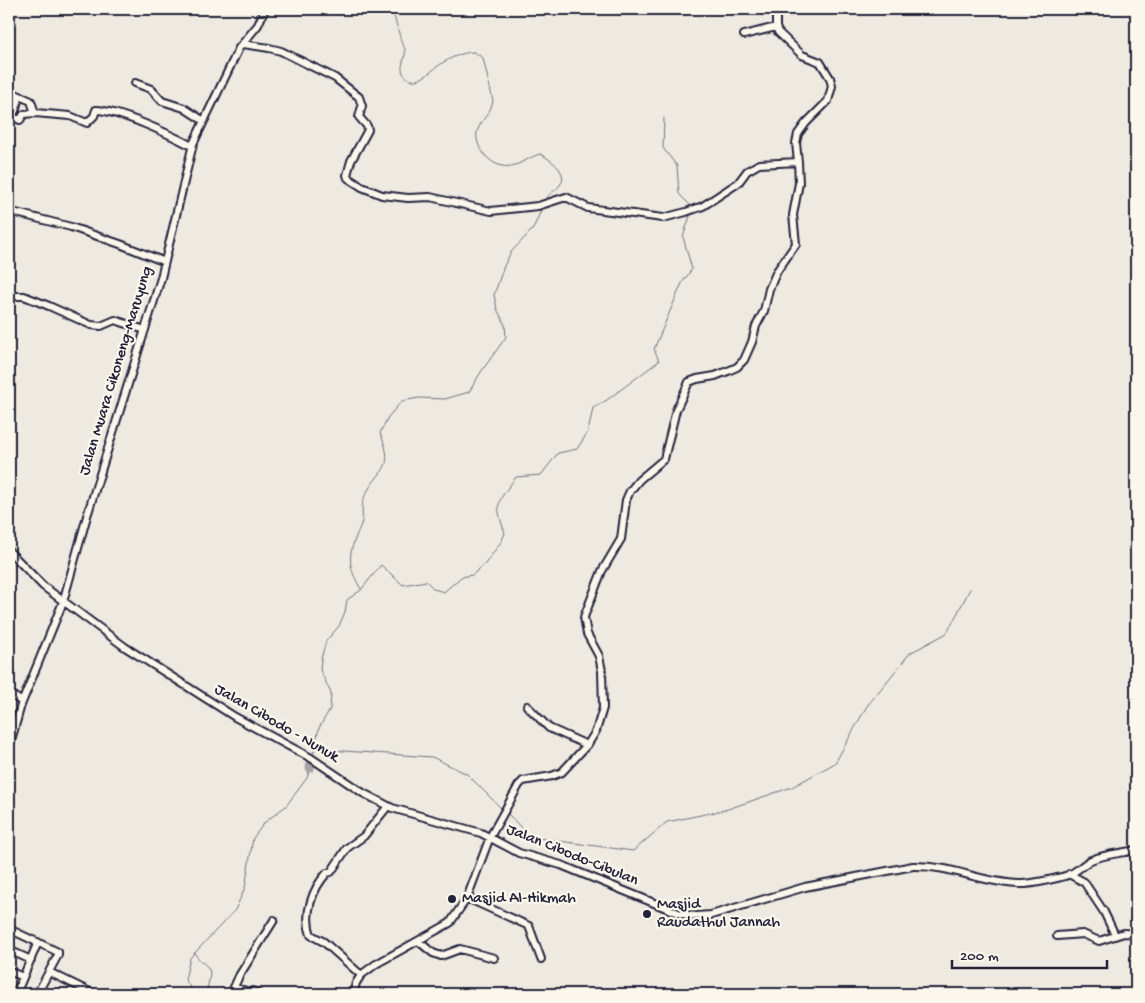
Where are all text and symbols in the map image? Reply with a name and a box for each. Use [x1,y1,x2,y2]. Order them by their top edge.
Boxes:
street label: Jalan Muara Cikoneng-Maruyung [76,264,158,478]
street label: Jalan Cibodo - Nunuk [210,681,343,768]
street label: Jalan Cibodo-Cibulan [503,821,641,891]
place label: Masjid Al-Hikmah [462,890,576,909]
marker: Masjid Al-Hikmah [446,893,458,905]
place label: Masjid Raudathul Jannah [657,896,780,933]
marker: Masjid Raudathul Jannah [641,908,653,920]
scale bar [952,938,1108,970]
text: 200 m [960,948,999,966]

